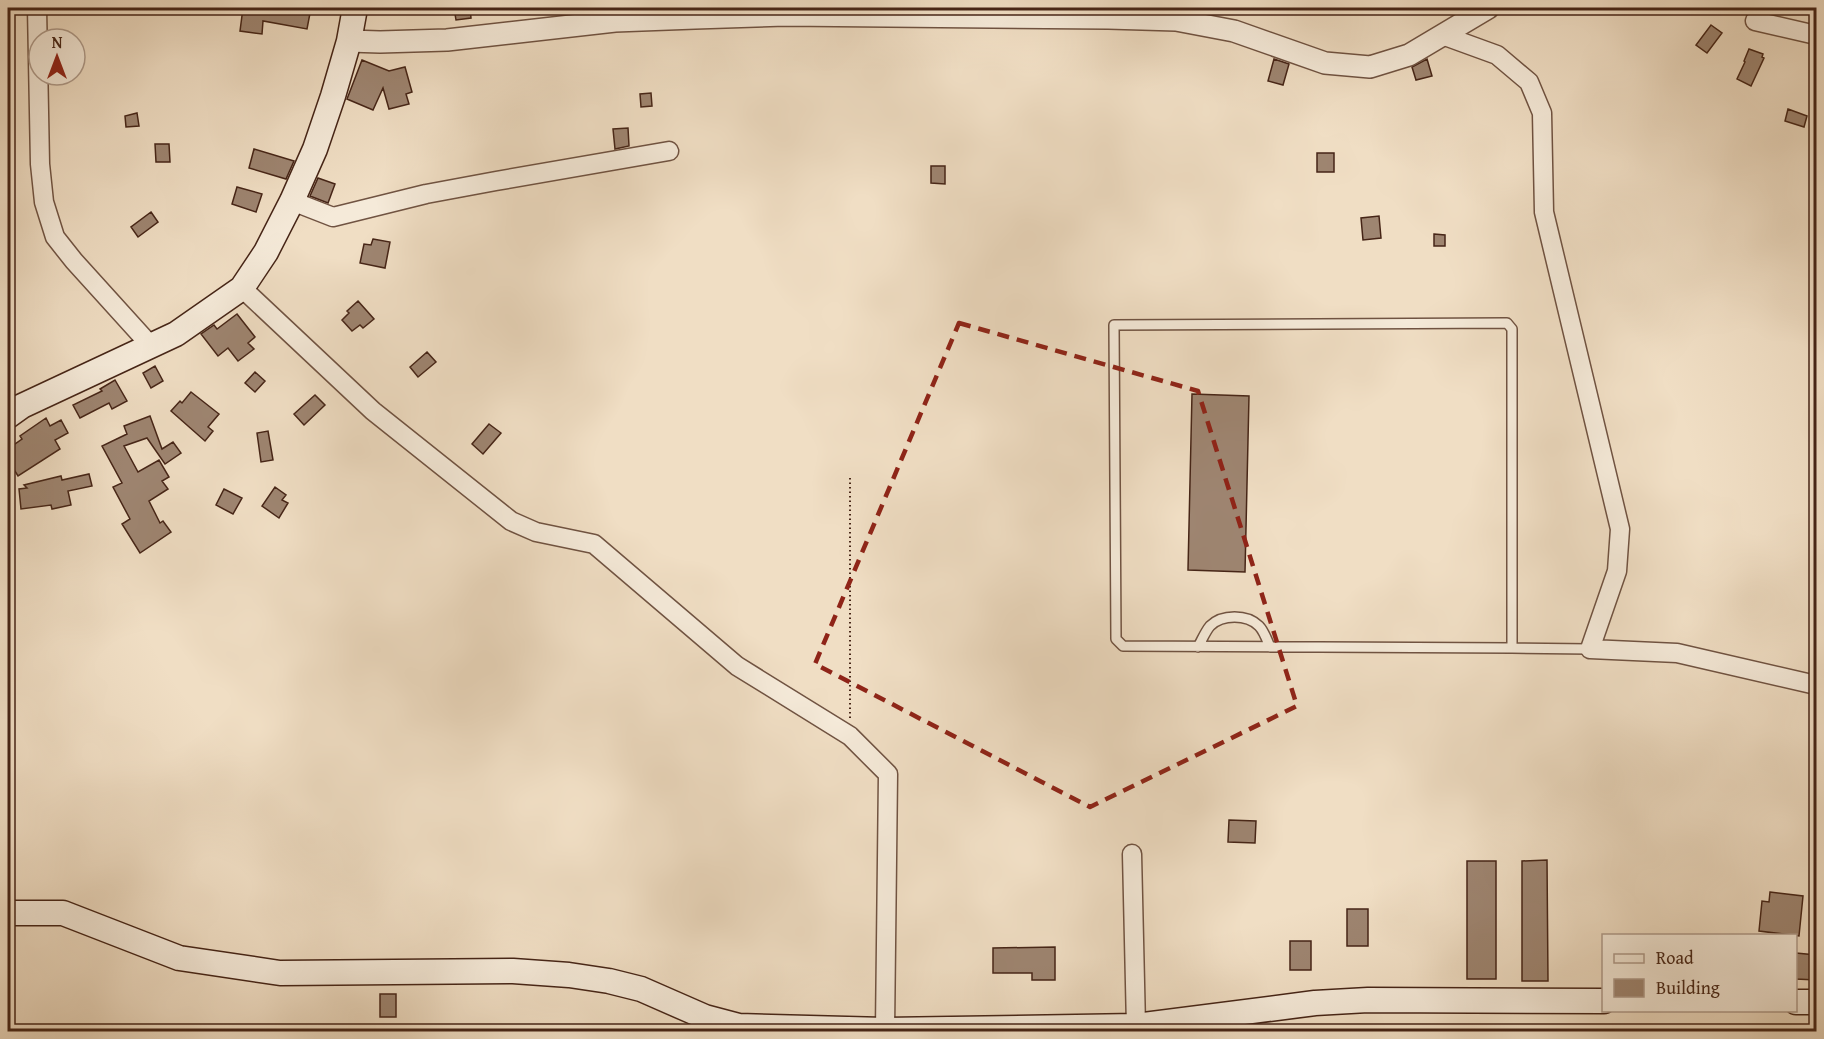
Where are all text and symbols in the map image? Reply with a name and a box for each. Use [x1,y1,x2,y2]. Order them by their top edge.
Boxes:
north arrow [27,27,87,87]
text: N [52,30,63,54]
legend [1602,934,1797,1012]
text: Road [1656,944,1694,971]
text: Building [1656,974,1720,1001]

